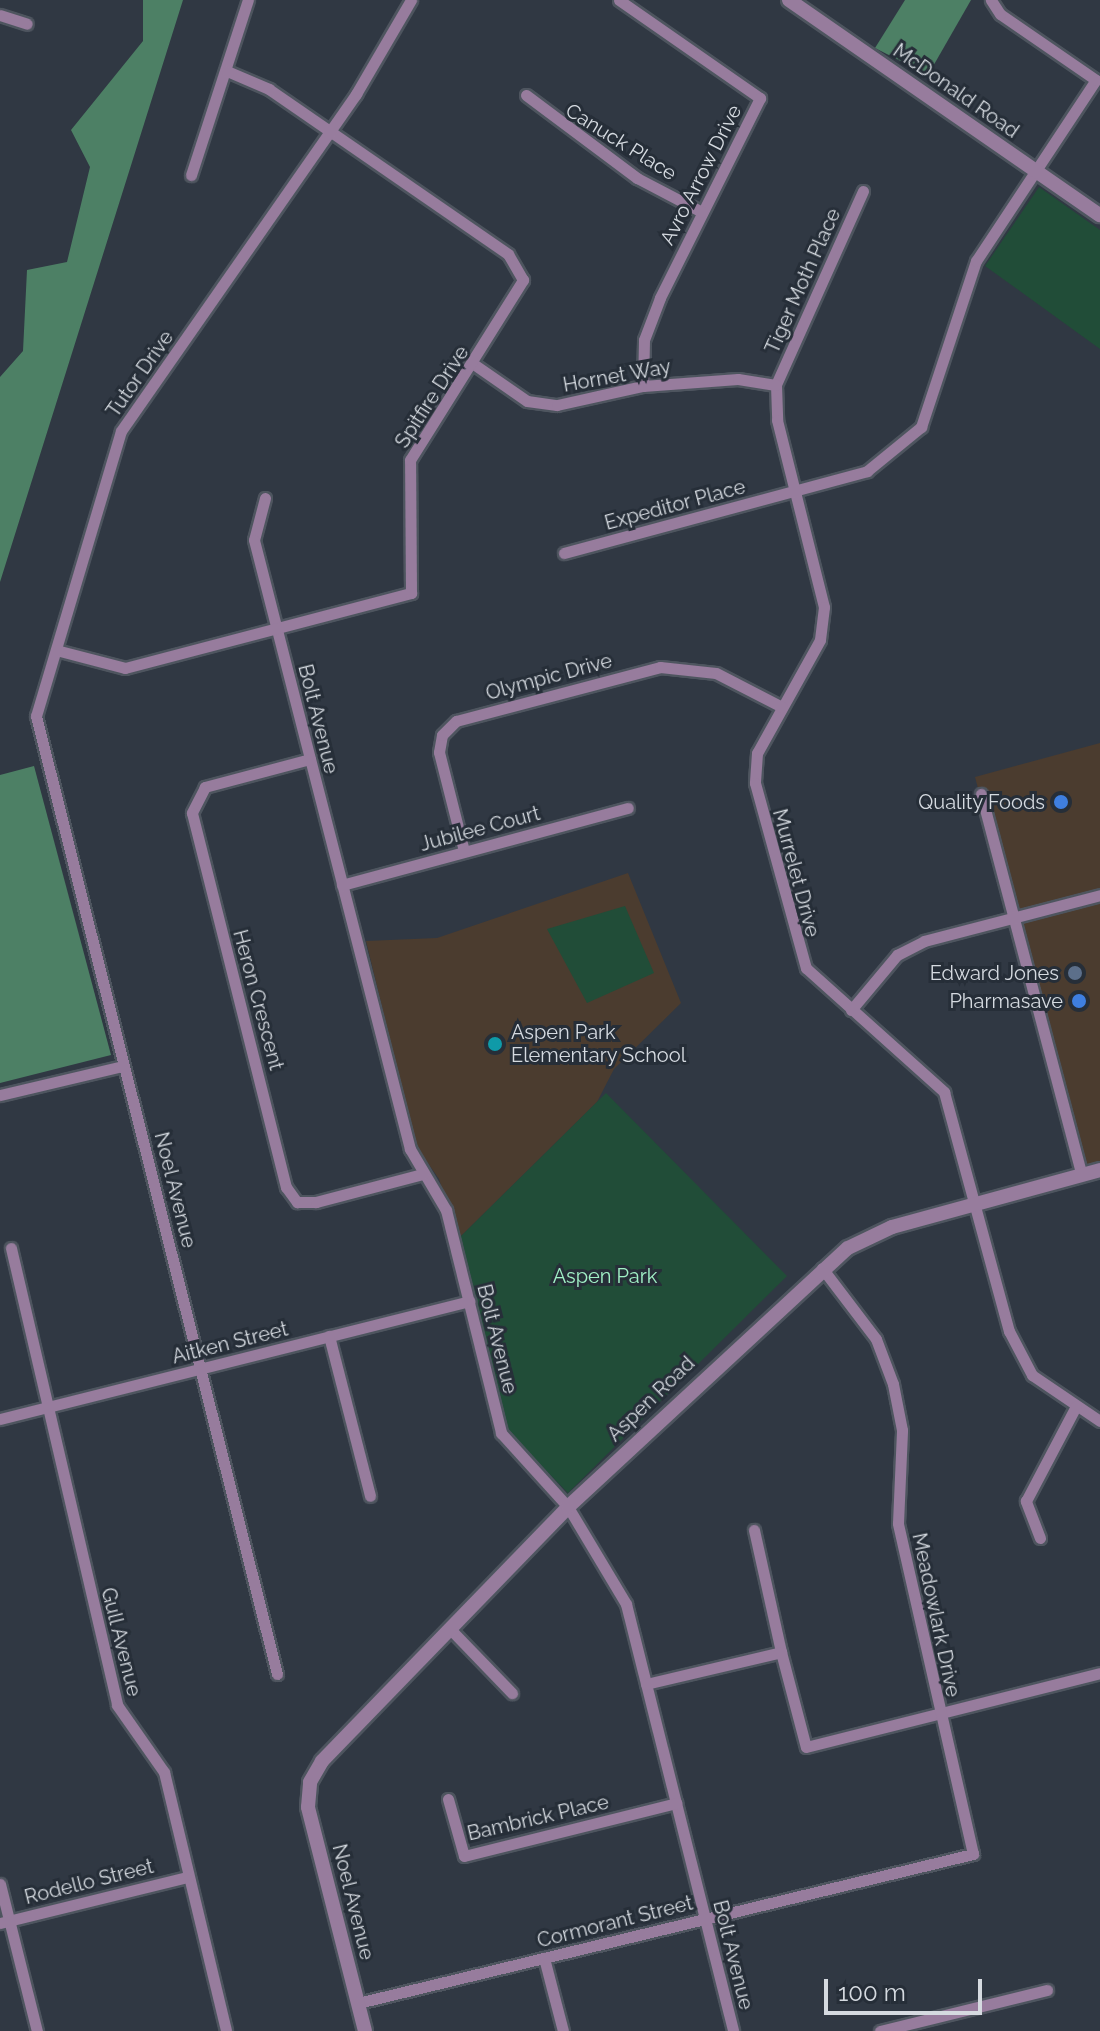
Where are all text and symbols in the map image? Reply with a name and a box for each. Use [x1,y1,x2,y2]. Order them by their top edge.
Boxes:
street label: McDonald Road [888,39,1024,143]
street label: Canuck Place [561,98,681,186]
street label: Avro Arrow Drive [655,100,747,250]
street label: Tiger Moth Place [760,205,846,357]
street label: Tutor Drive [101,326,179,422]
street label: Spitfire Drive [390,341,474,453]
street label: Hornet Way [561,355,673,397]
street label: Expeditor Place [602,475,748,535]
street label: Olympic Drive [483,649,615,705]
street label: Bolt Avenue [293,661,343,777]
place label: Quality Foods [918,790,1045,814]
marker: Quality Foods [1052,793,1070,811]
street label: Jubilee Court [417,801,543,857]
street label: Murrelet Drive [767,806,825,940]
street label: Heron Crescent [228,927,288,1073]
place label: Edward Jones [929,961,1059,985]
marker: Edward Jones [1066,964,1084,982]
place label: Pharmasave [949,989,1063,1013]
marker: Pharmasave [1070,992,1088,1010]
place label: Aspen Park Elementary School [511,1020,687,1067]
marker: Aspen Park Elementary School [486,1035,504,1053]
street label: Noel Avenue [149,1129,201,1251]
park label: Aspen Park [553,1264,657,1288]
street label: Bolt Avenue [472,1281,522,1397]
street label: Aitken Street [170,1317,290,1369]
street label: Aspen Road [602,1352,700,1446]
street label: Meadowlark Drive [907,1531,965,1699]
street label: Gull Avenue [96,1585,146,1699]
street label: Bambrick Place [465,1790,611,1846]
street label: Noel Avenue [327,1841,379,1963]
street label: Rodello Street [22,1854,156,1910]
street label: Cormorant Street [535,1891,695,1953]
street label: Bolt Avenue [708,1897,758,2013]
scale bar [828,1963,986,2013]
text: 100 m [838,1978,906,2007]

